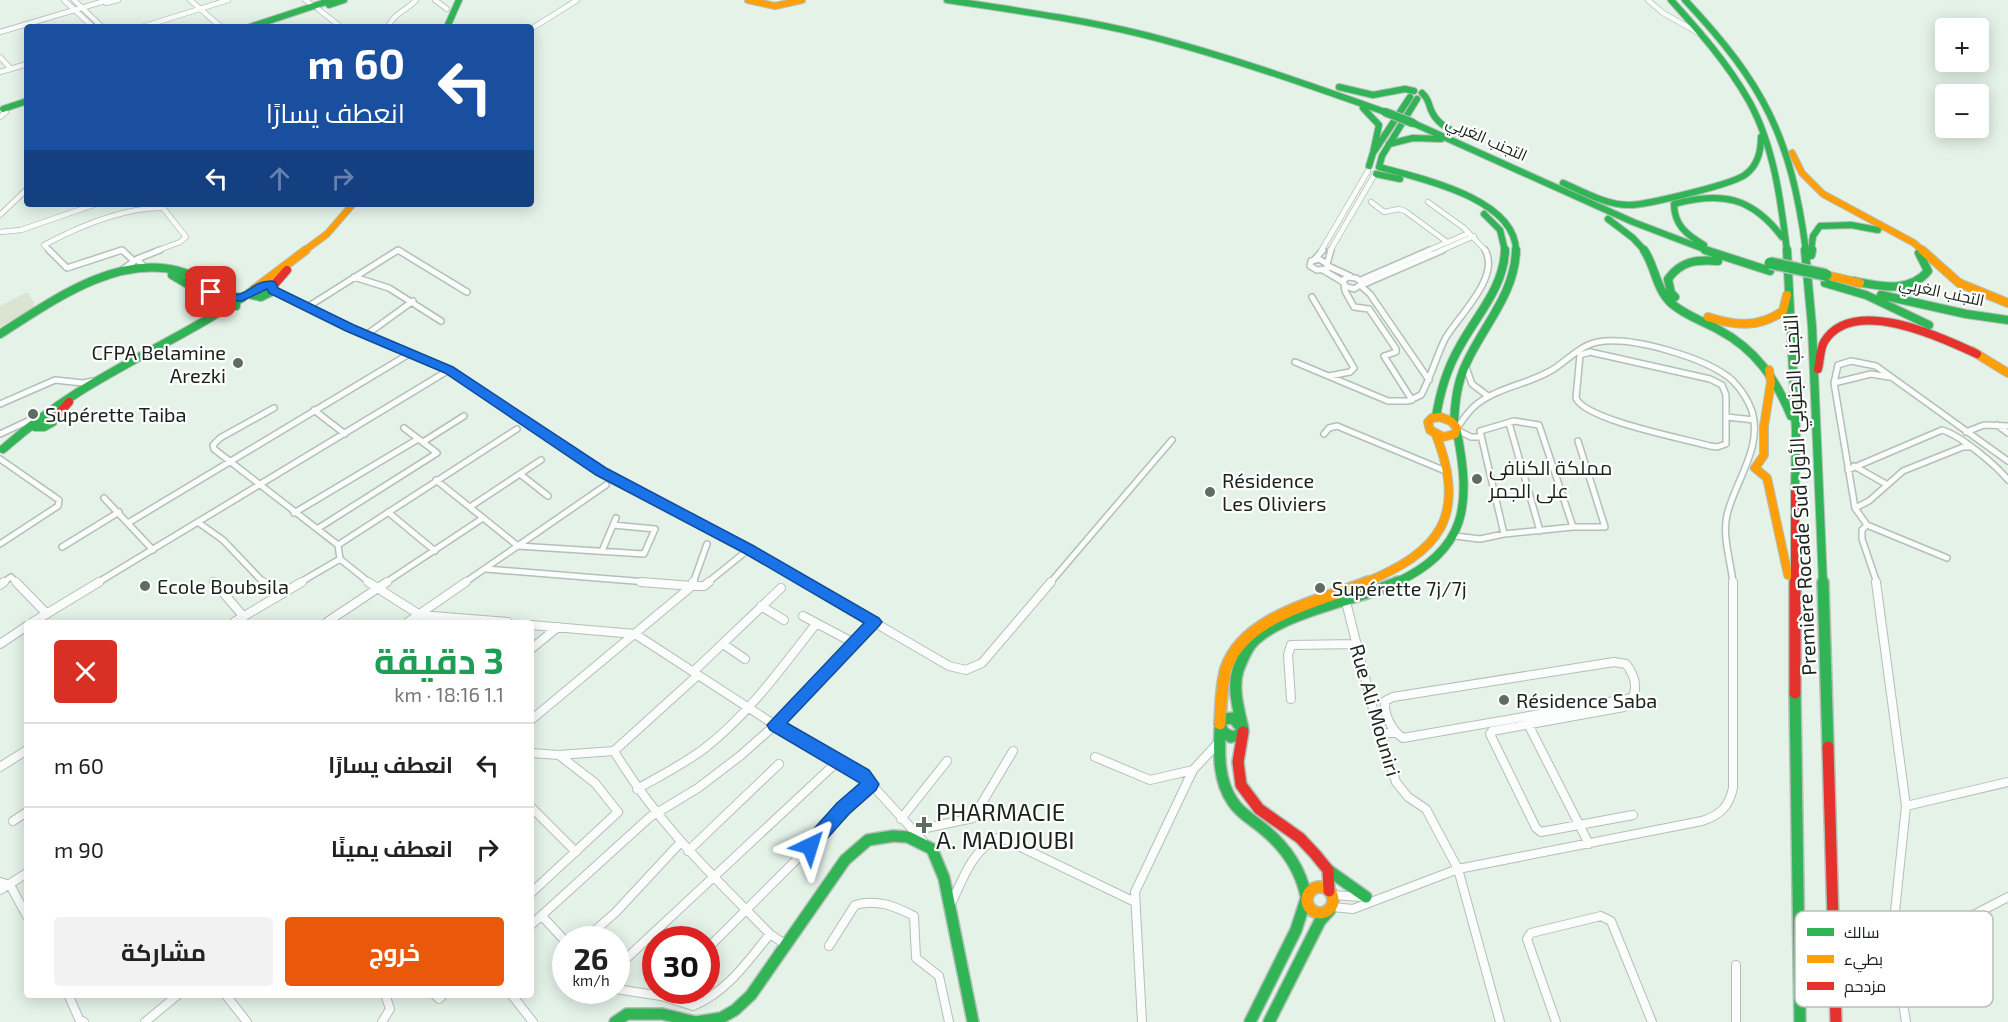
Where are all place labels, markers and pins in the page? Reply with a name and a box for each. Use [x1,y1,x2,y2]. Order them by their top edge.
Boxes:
pin [185,266,236,317]
place label: CFPA Belamine Arezki [91,340,226,387]
marker: CFPA Belamine Arezki [231,356,245,370]
place label: Supérette Taiba [45,402,187,426]
marker: Supérette Taiba [26,407,40,421]
place label: مملكة الكنافى على الجمر [1488,455,1612,504]
place label: Résidence Les Oliviers [1222,468,1326,515]
marker: مملكة الكنافى على الجمر [1470,472,1484,486]
marker: Résidence Les Oliviers [1203,485,1217,499]
place label: Ecole Boubsila [157,574,289,598]
place label: Supérette 7j/7j [1332,576,1467,600]
marker: Ecole Boubsila [138,579,152,593]
marker: Supérette 7j/7j [1313,581,1327,595]
place label: Résidence Saba [1516,688,1657,712]
marker: Résidence Saba [1497,693,1511,707]
place label: PHARMACIE A. MADJOUBI [936,797,1075,854]
marker: PHARMACIE A. MADJOUBI [917,818,931,832]

